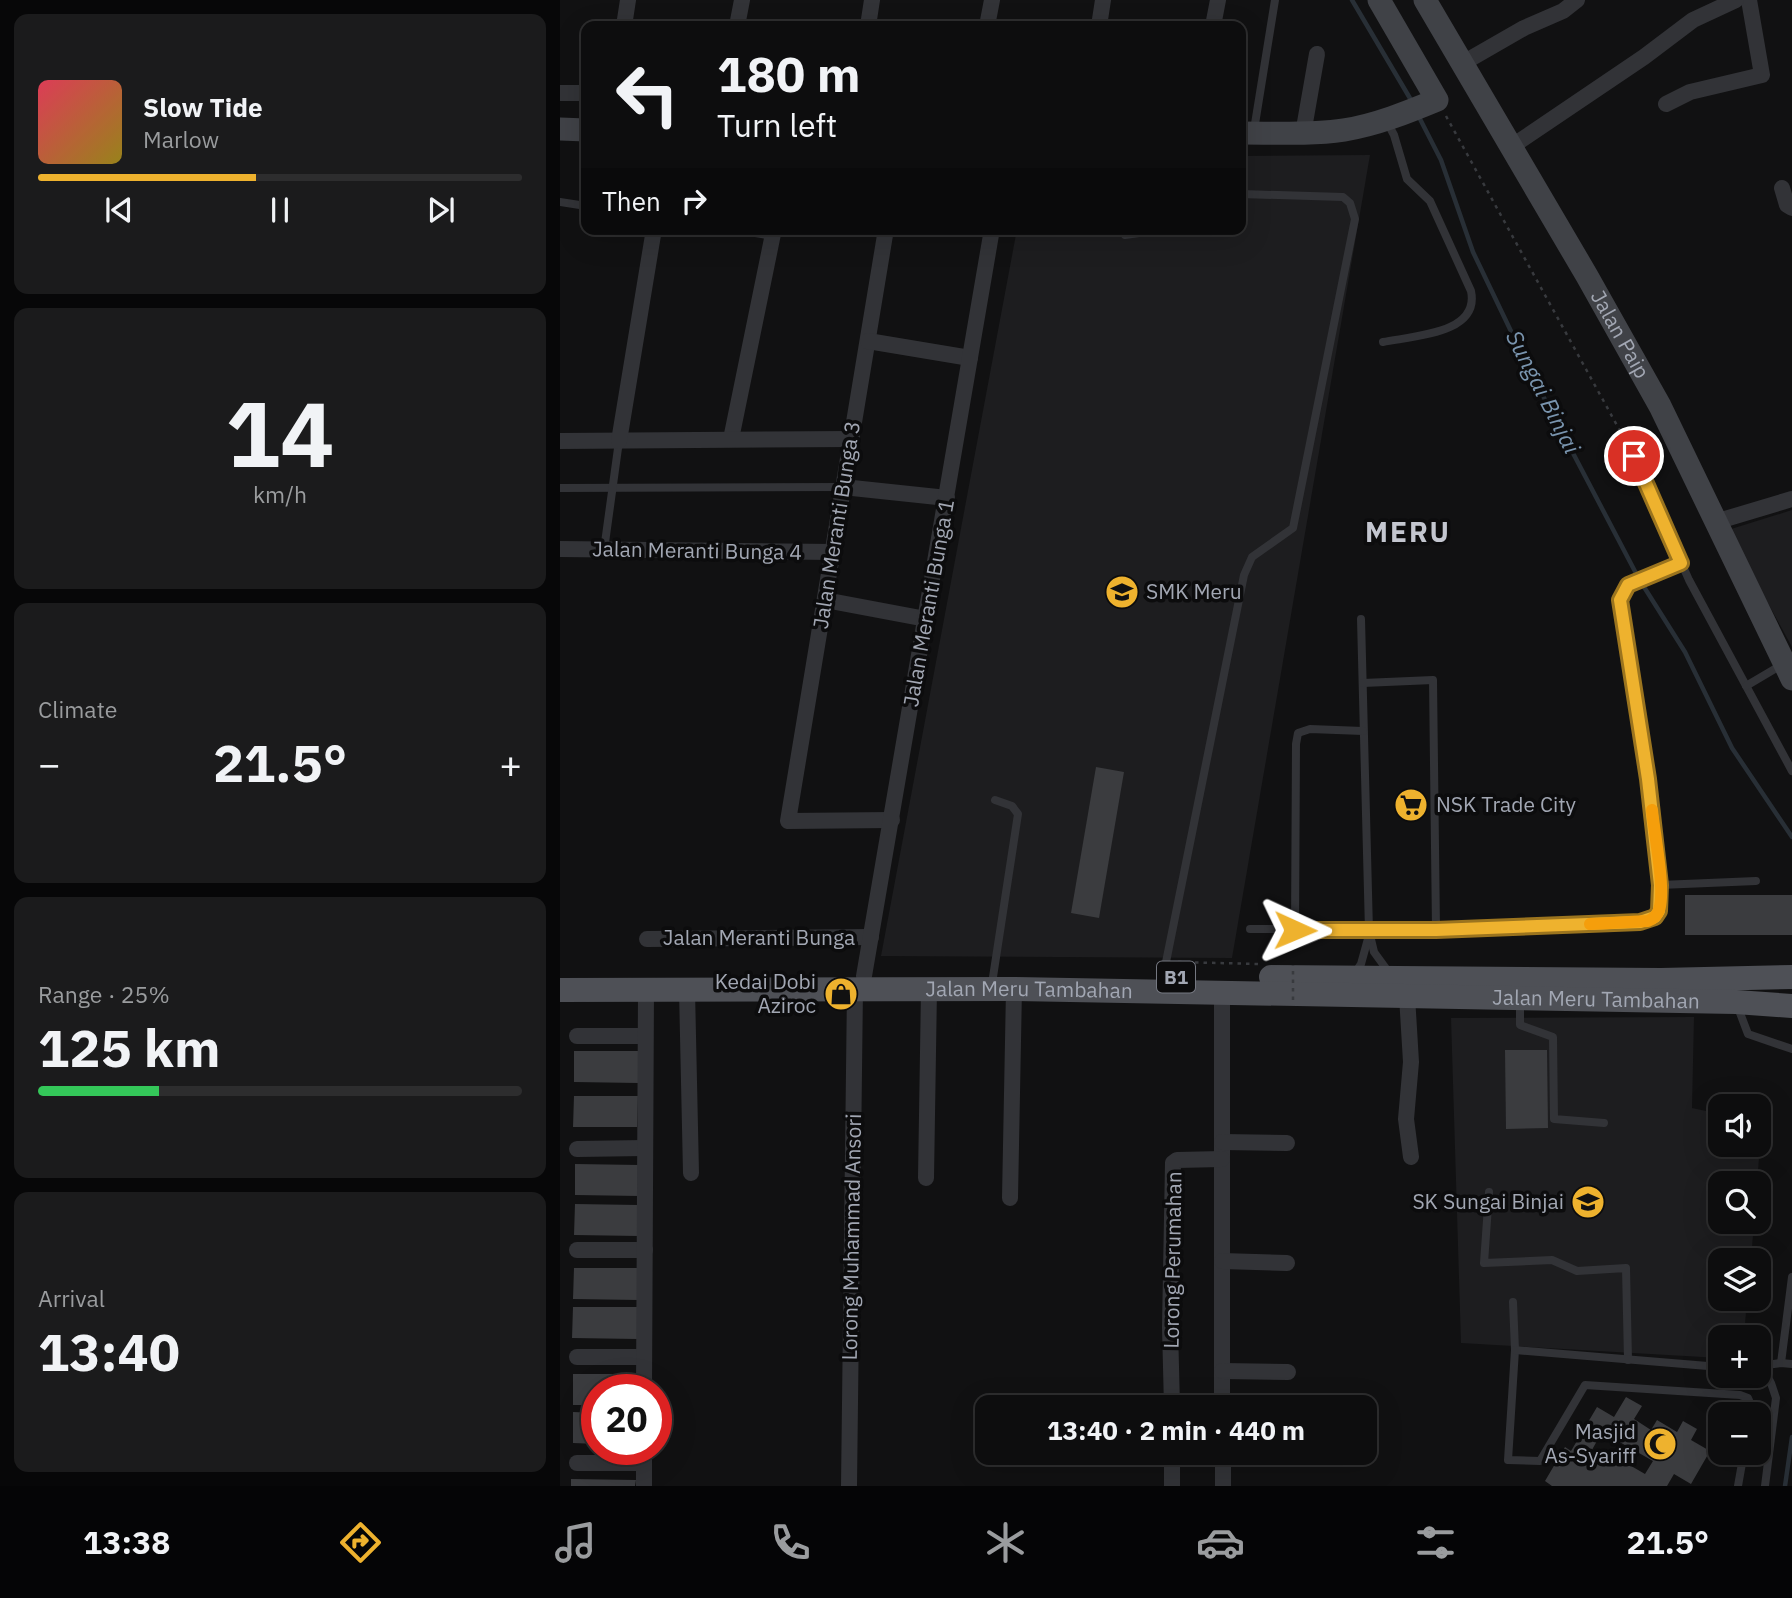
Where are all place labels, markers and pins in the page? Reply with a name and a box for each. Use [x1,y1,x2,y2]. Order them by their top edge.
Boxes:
pin [1604,426,1664,486]
school or university icon: SMK Meru [1103,573,1141,611]
place label: SMK Meru [1146,577,1242,605]
supermarket icon: NSK Trade City [1392,786,1430,824]
place label: NSK Trade City [1436,790,1577,818]
place label: Kedai Dobi Aziroc [715,967,816,1019]
shop icon: Kedai Dobi Aziroc [822,975,860,1013]
school or university icon: SK Sungai Binjai [1569,1183,1607,1221]
place label: SK Sungai Binjai [1412,1187,1564,1215]
place label: Masjid As-Syariff [1544,1417,1636,1469]
mosque icon: Masjid As-Syariff [1641,1425,1679,1463]

